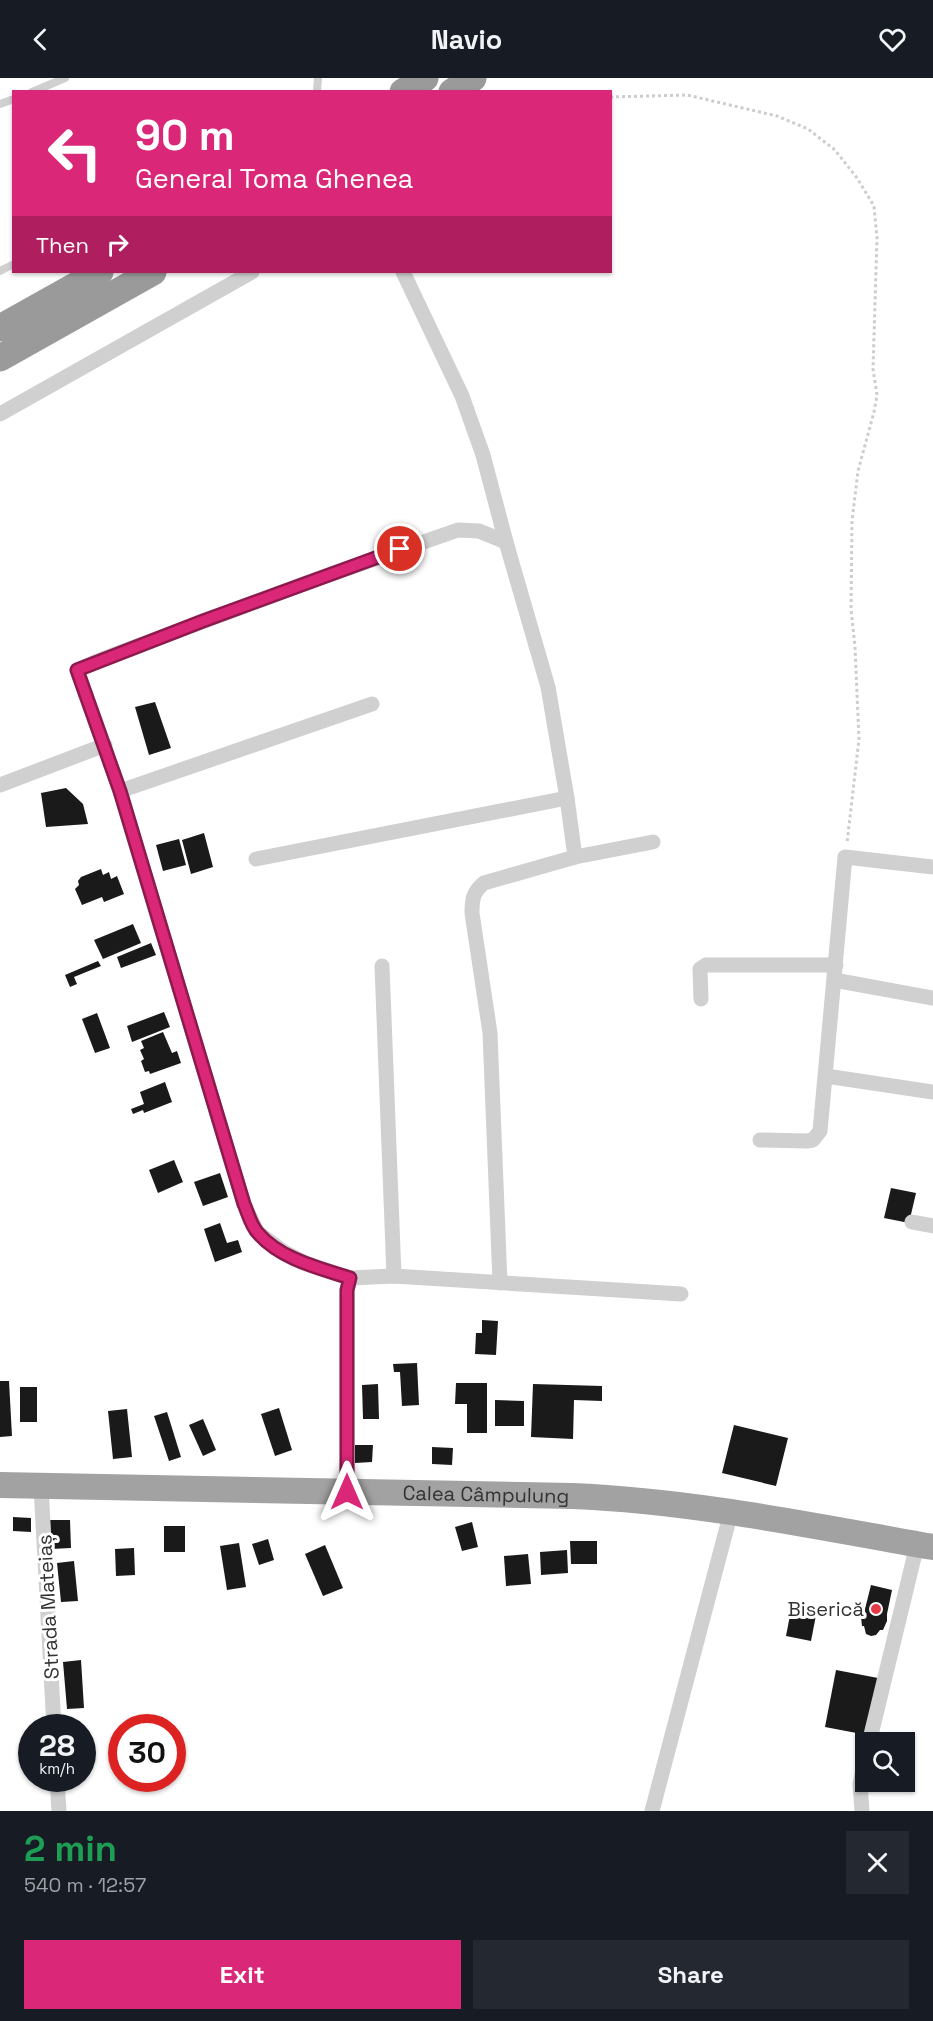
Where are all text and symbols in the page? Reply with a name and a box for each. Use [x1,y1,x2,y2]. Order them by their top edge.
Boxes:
text: Navio [431,22,502,57]
icon: back [24,23,57,56]
icon: heart [876,23,909,56]
text: 90 m [135,109,235,162]
icon: left [36,114,114,192]
text: General Toma Ghenea [135,161,413,196]
icon: right [101,228,134,261]
text: Then [36,231,89,259]
pin [374,523,425,574]
icon: arrive [383,532,416,565]
position arrow [315,1460,379,1524]
street label: Calea Câmpulung [402,1480,569,1509]
street label: Strada Mateiaș [31,1534,65,1680]
place label: Biserică [788,1596,864,1622]
marker: Biserică [869,1602,883,1616]
speed limit sign: 30 [108,1714,186,1792]
text: 28 [39,1726,75,1765]
map controls [855,1732,915,1792]
button: search [855,1732,915,1792]
text: km/h [39,1759,75,1778]
text: 2 min [24,1826,117,1872]
button: close [846,1831,909,1894]
text: 540 m · 12:57 [24,1872,146,1898]
button: Exit [24,1940,461,2009]
button: Share [473,1940,909,2009]

